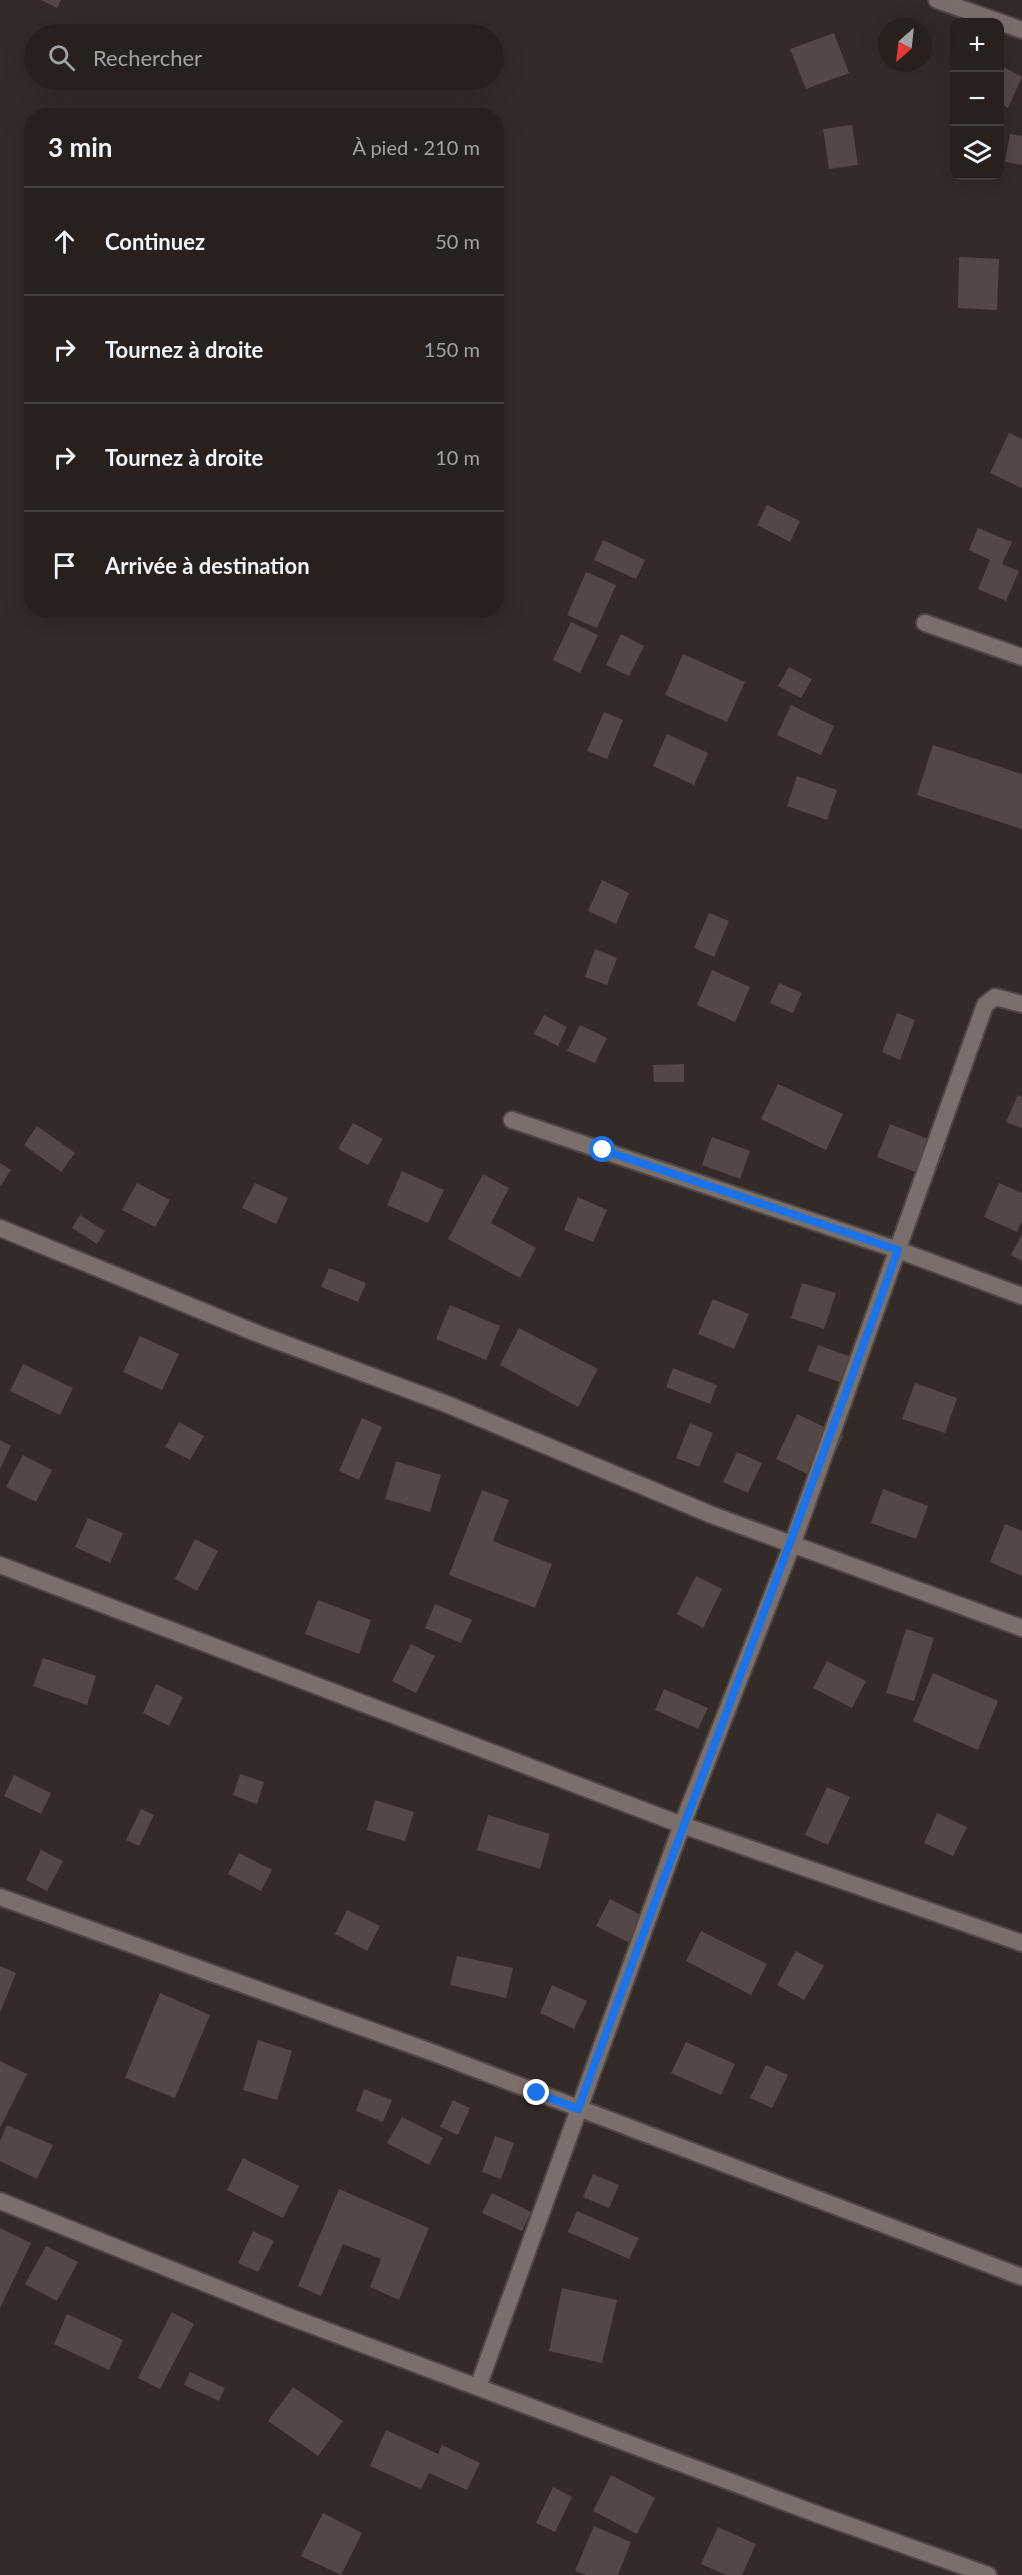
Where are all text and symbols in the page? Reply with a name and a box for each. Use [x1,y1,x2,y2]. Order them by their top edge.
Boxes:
north arrow [878,18,932,72]
map controls [950,18,1004,180]
button: + [950,18,1004,72]
search box [24,24,504,90]
icon: search [45,41,78,74]
text: Rechercher [93,44,202,71]
button: − [950,72,1004,126]
button: layers [950,126,1004,180]
text: 3 min [48,131,112,163]
text: À pied · 210 m [352,135,480,159]
icon: ahead [48,225,81,258]
text: Continuez [105,228,205,255]
text: 50 m [435,229,480,253]
icon: right [48,333,81,366]
text: Tournez à droite [105,336,263,363]
text: 150 m [424,337,480,361]
icon: right [48,441,81,474]
text: Tournez à droite [105,444,263,471]
text: 10 m [435,445,480,469]
icon: arrive [48,549,81,582]
text: Arrivée à destination [105,552,310,579]
route start [589,1136,615,1162]
route end [523,2079,549,2105]

